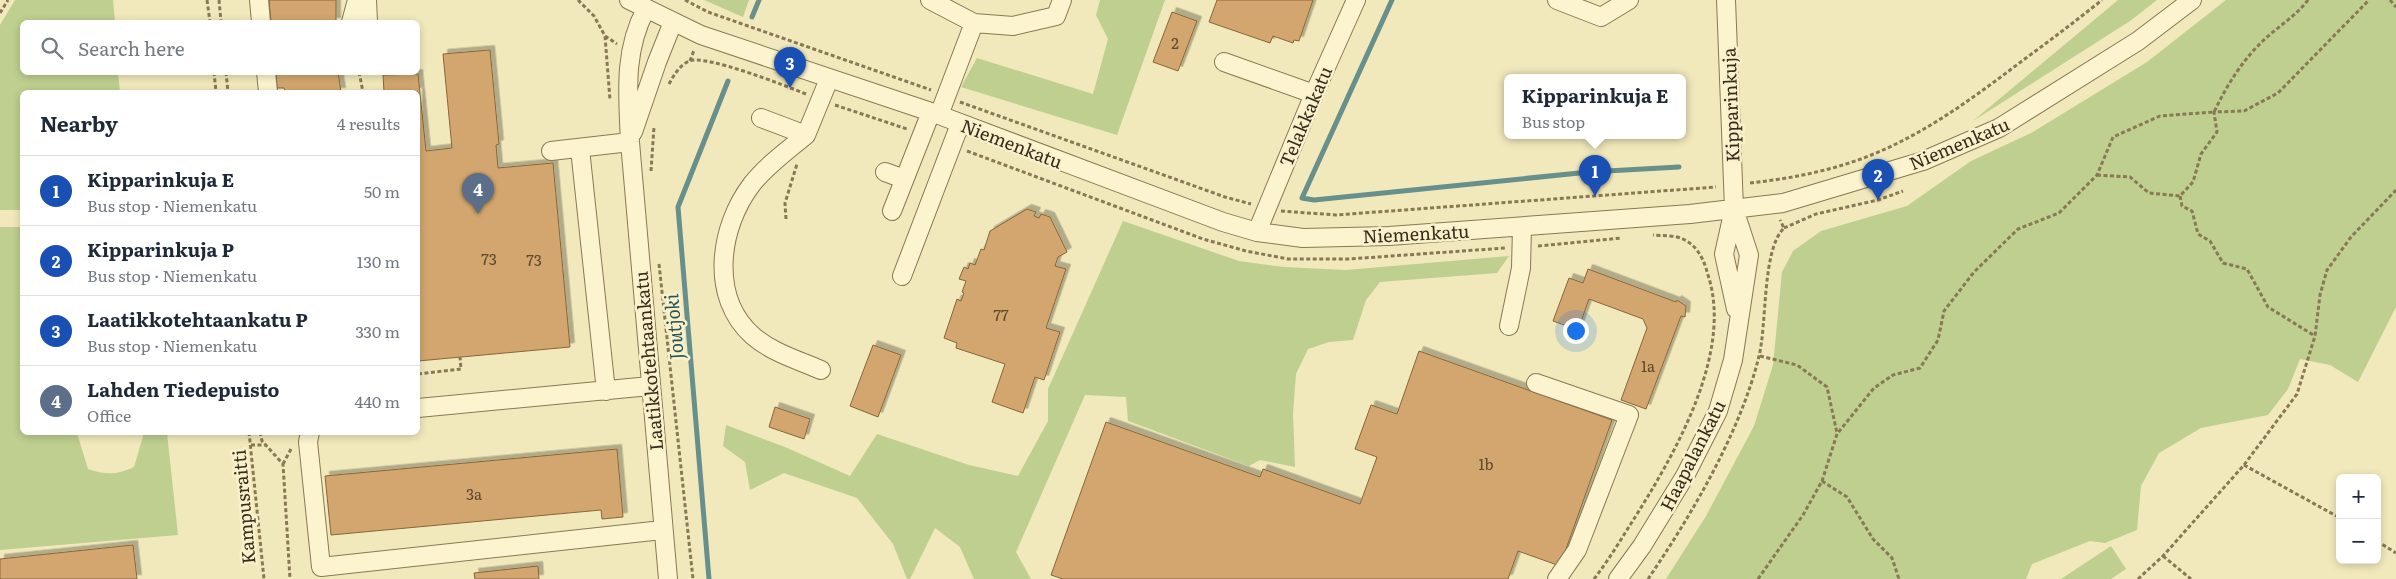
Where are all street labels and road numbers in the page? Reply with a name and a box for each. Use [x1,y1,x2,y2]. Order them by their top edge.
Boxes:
street label: Kipparinkuja [1714,47,1745,163]
street label: Telakkakatu [1272,61,1338,171]
street label: Niemenkatu [1905,110,2013,176]
street label: Niemenkatu [957,111,1067,175]
street label: Niemenkatu [1362,217,1470,249]
street label: Laatikkotehtaankatu [627,270,669,452]
street label: Haapalankatu [1652,395,1732,515]
street label: Kampusraitti [225,449,261,565]

